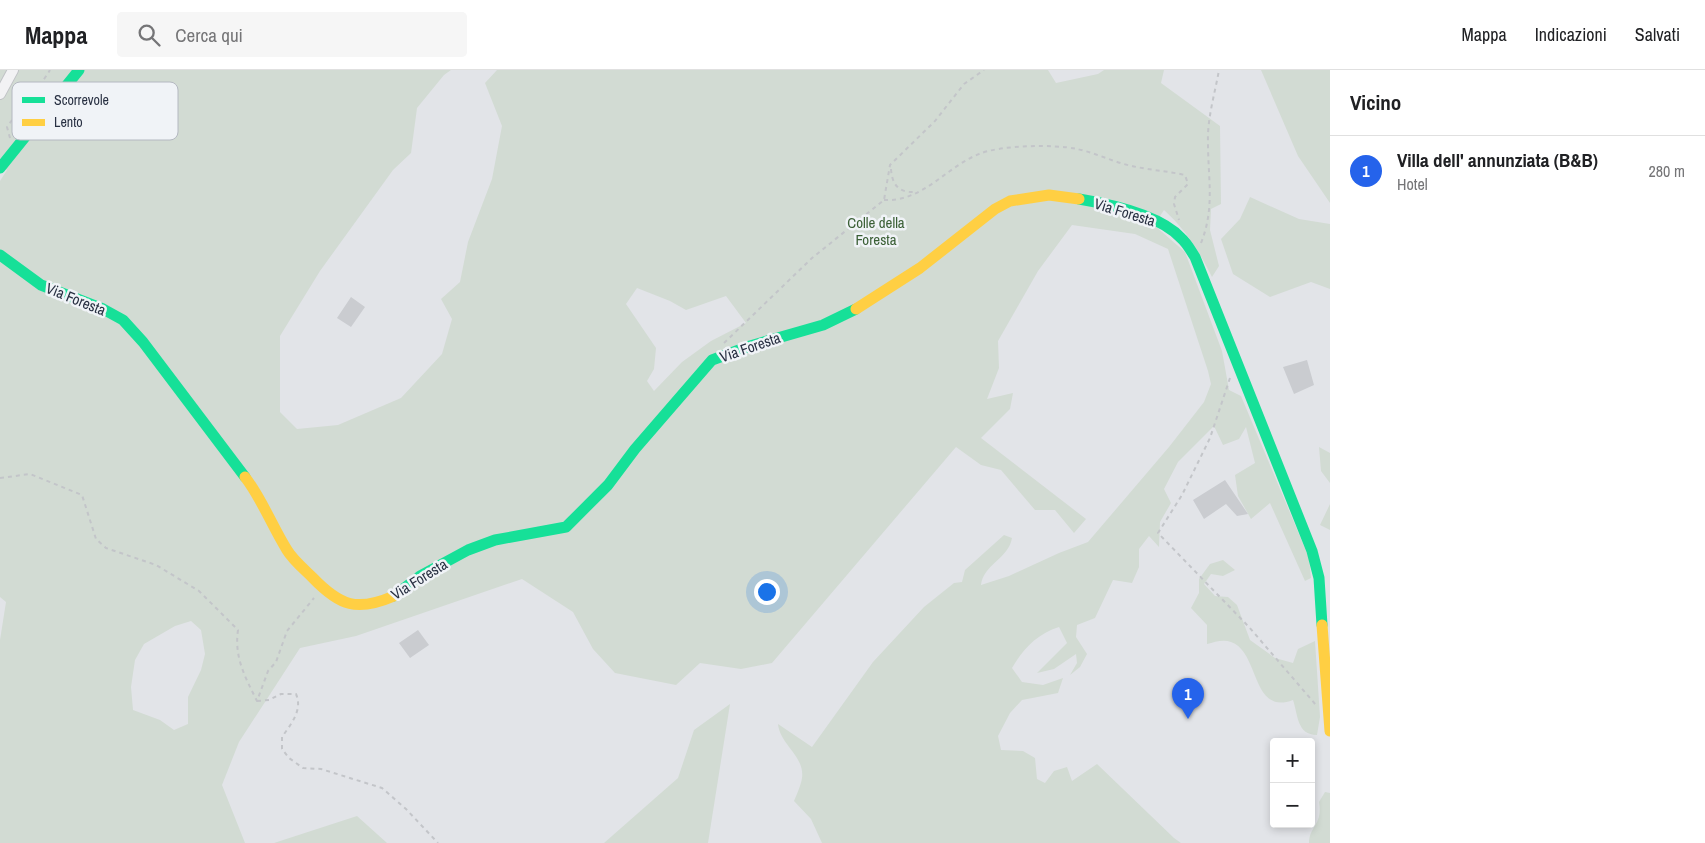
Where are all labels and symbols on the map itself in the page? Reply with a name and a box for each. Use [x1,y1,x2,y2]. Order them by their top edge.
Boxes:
legend [12,82,178,140]
text: Scorrevole [54,91,109,109]
text: Lento [54,113,83,131]
street label: Via Foresta [1092,193,1158,231]
park label: Colle della Foresta [847,212,905,250]
street label: Via Foresta [43,278,109,321]
street label: Via Foresta [717,327,783,367]
street label: Via Foresta [387,553,451,605]
your location [754,579,780,605]
pin: 1 [1172,678,1204,719]

